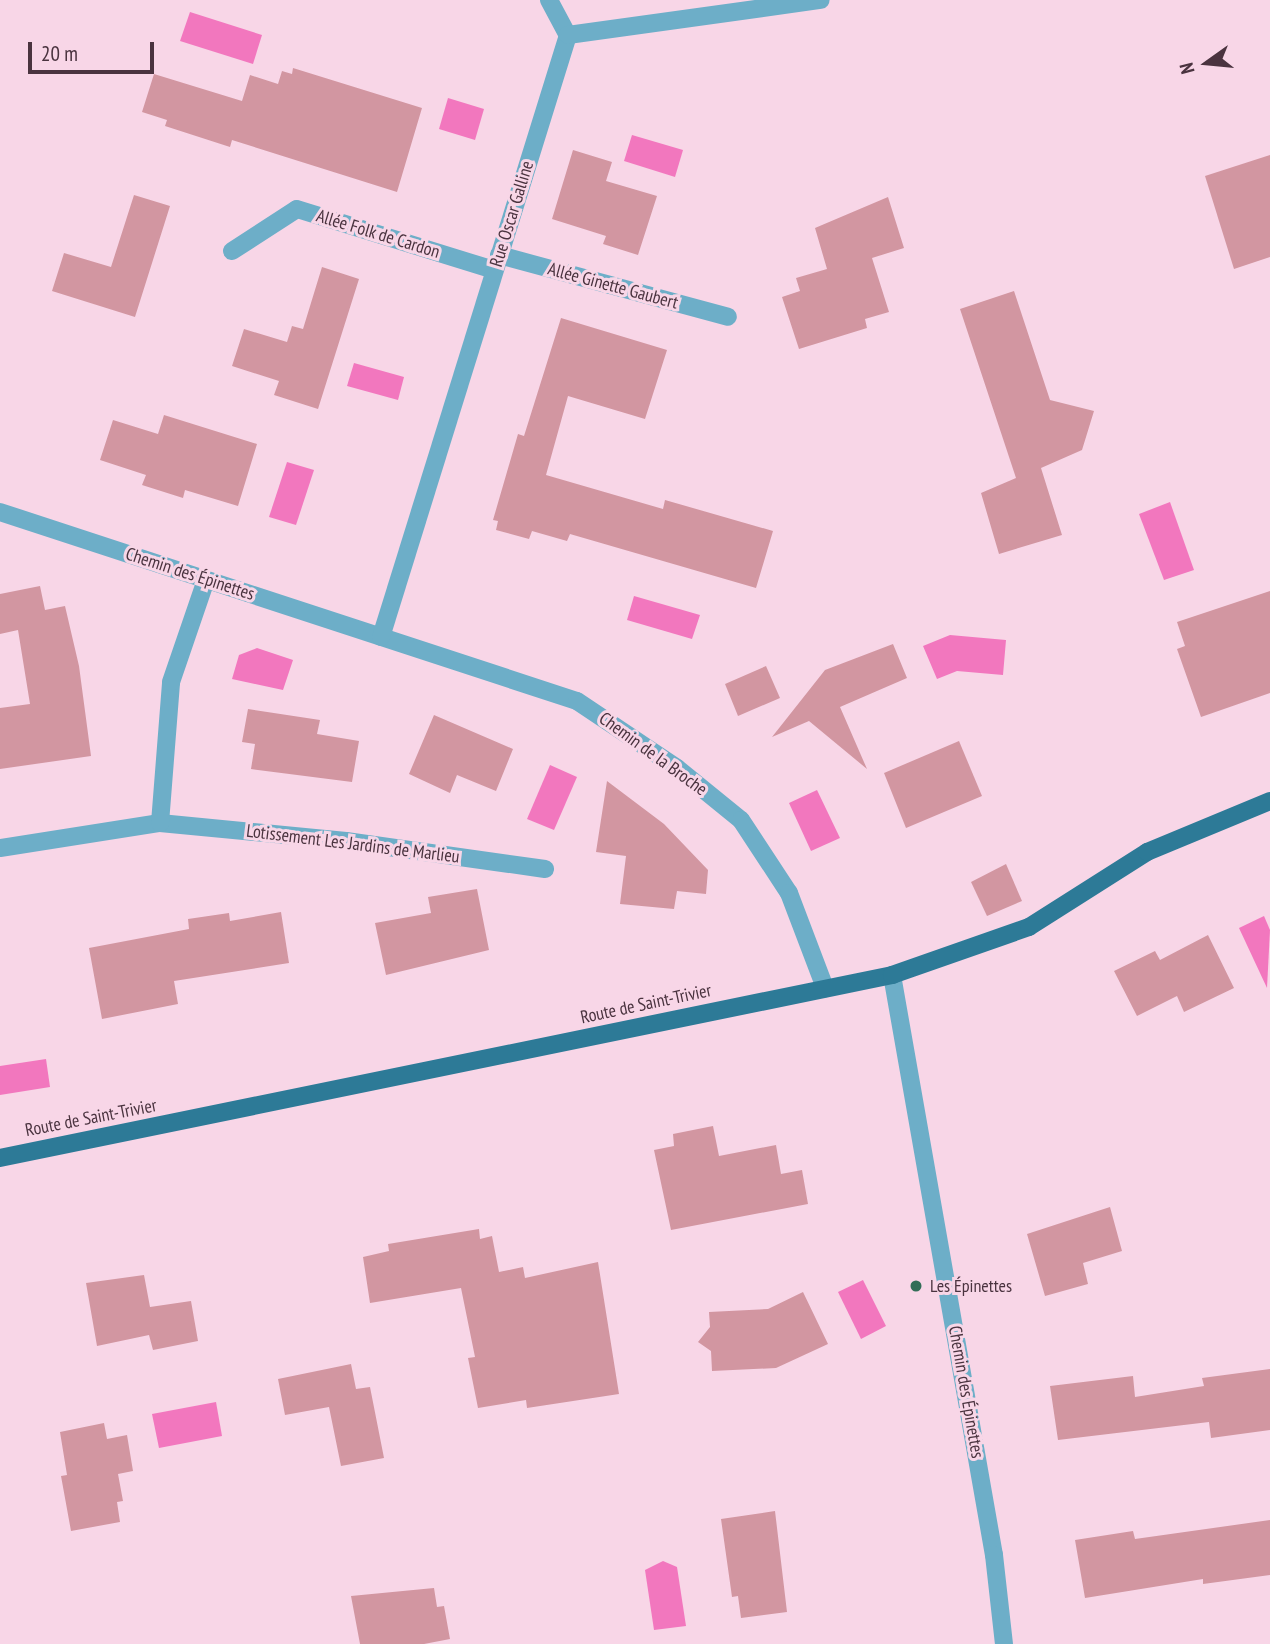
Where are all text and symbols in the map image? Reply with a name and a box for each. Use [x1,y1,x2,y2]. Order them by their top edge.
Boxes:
scale bar [32,28,158,72]
north arrow [1172,28,1242,98]
text: 20 m [41,40,78,67]
text: N [1174,60,1200,77]
street label: Rue Oscar Galline [486,158,538,270]
street label: Allée Folk de Cardon [313,205,443,263]
street label: Allée Ginette Gaubert [546,258,680,314]
street label: Chemin des Épinettes [123,543,257,605]
street label: Chemin de la Broche [595,708,711,800]
street label: Lotissement Les Jardins de Marlieu [245,820,461,868]
street label: Route de Saint-Trivier [579,980,713,1028]
street label: Route de Saint-Trivier [23,1095,159,1141]
place label: Les Épinettes [930,1275,1012,1297]
marker: Les Épinettes [908,1278,924,1294]
street label: Chemin des Épinettes [944,1324,988,1460]

